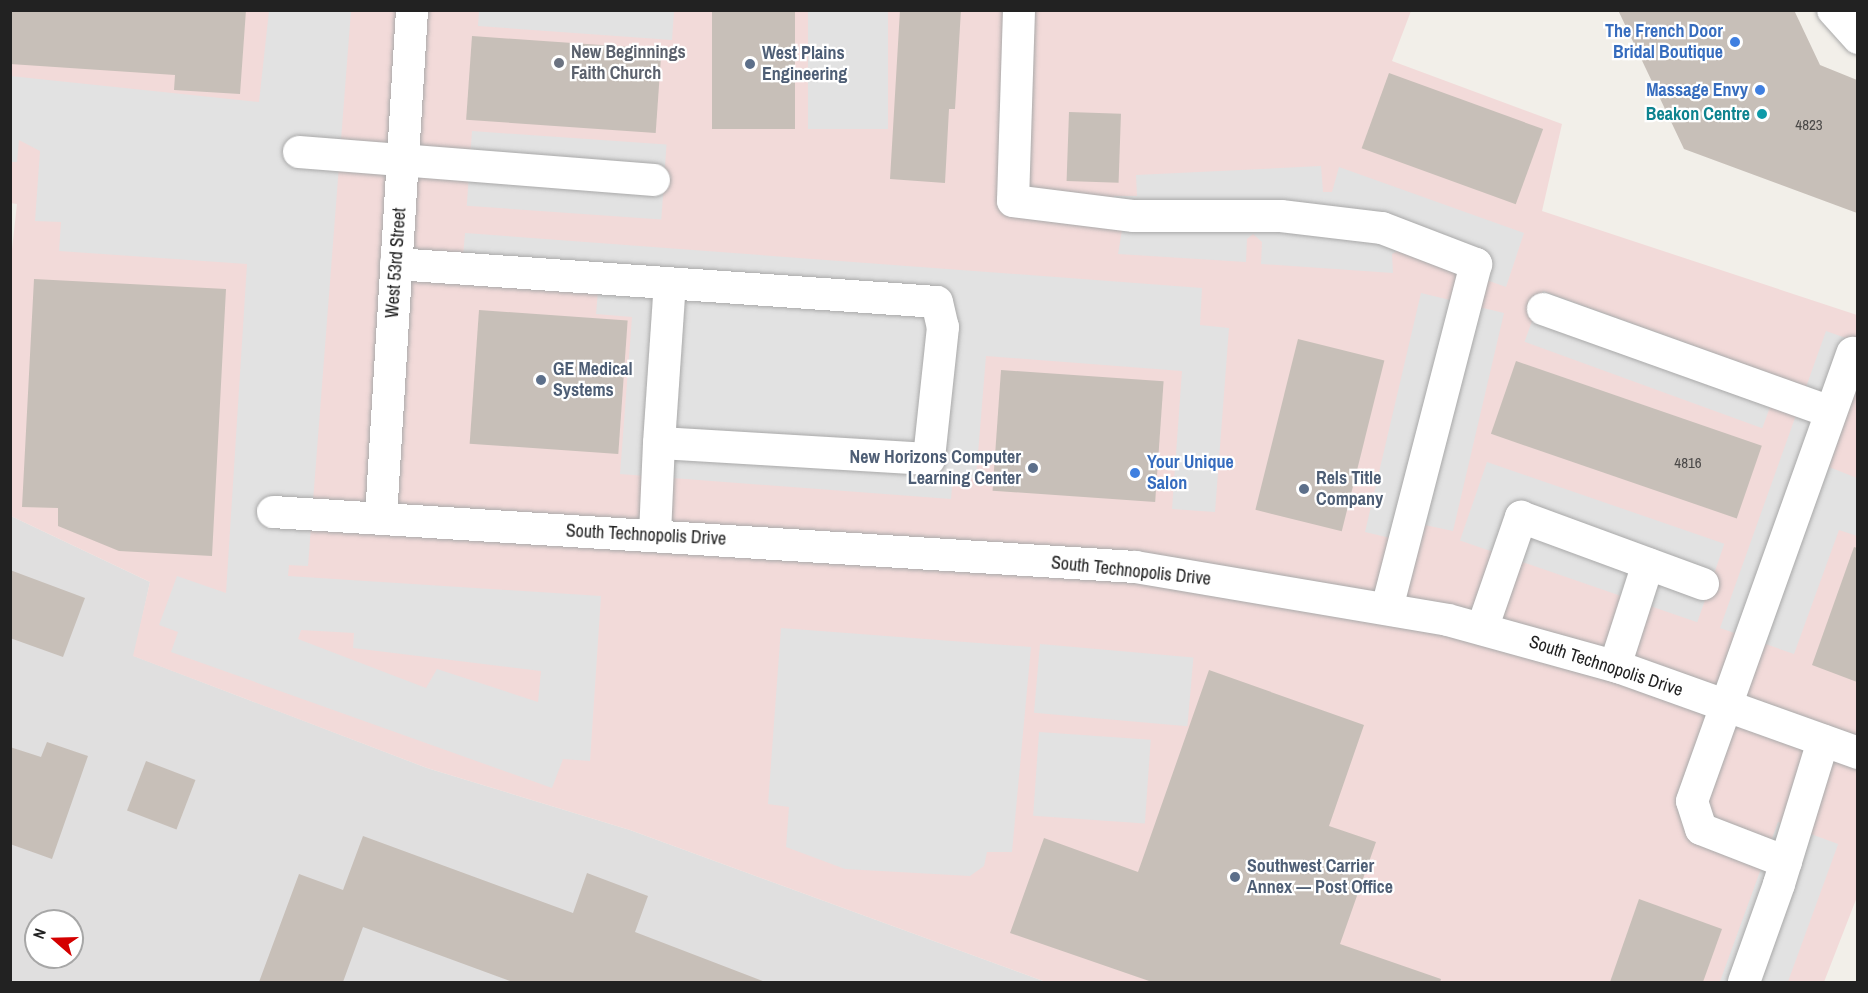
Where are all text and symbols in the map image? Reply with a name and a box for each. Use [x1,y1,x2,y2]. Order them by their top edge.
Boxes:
place label: The French Door Bridal Boutique [1605,21,1723,63]
marker: The French Door Bridal Boutique [1728,35,1742,49]
place label: New Beginnings Faith Church [571,42,686,84]
place label: West Plains Engineering [762,43,847,86]
marker: New Beginnings Faith Church [552,56,566,70]
marker: West Plains Engineering [743,57,757,71]
place label: Massage Envy [1646,79,1748,101]
marker: Massage Envy [1753,83,1767,97]
place label: Beakon Centre [1646,103,1750,125]
marker: Beakon Centre [1755,107,1769,121]
house number: 4823 [1795,116,1823,134]
street label: West 53rd Street [381,207,411,319]
place label: GE Medical Systems [553,359,633,401]
marker: GE Medical Systems [534,373,548,387]
place label: New Horizons Computer Learning Center [850,447,1021,490]
place label: Your Unique Salon [1147,452,1234,494]
house number: 4816 [1674,454,1702,472]
marker: New Horizons Computer Learning Center [1026,461,1040,475]
marker: Your Unique Salon [1128,466,1142,480]
place label: Rels Title Company [1316,468,1383,510]
marker: Rels Title Company [1297,482,1311,496]
street label: South Technopolis Drive [565,520,727,550]
street label: South Technopolis Drive [1050,552,1212,590]
street label: South Technopolis Drive [1526,631,1686,701]
place label: Southwest Carrier Annex — Post Office [1247,856,1393,898]
marker: Southwest Carrier Annex — Post Office [1228,870,1242,884]
north arrow [24,909,84,969]
text: N [27,925,51,942]

